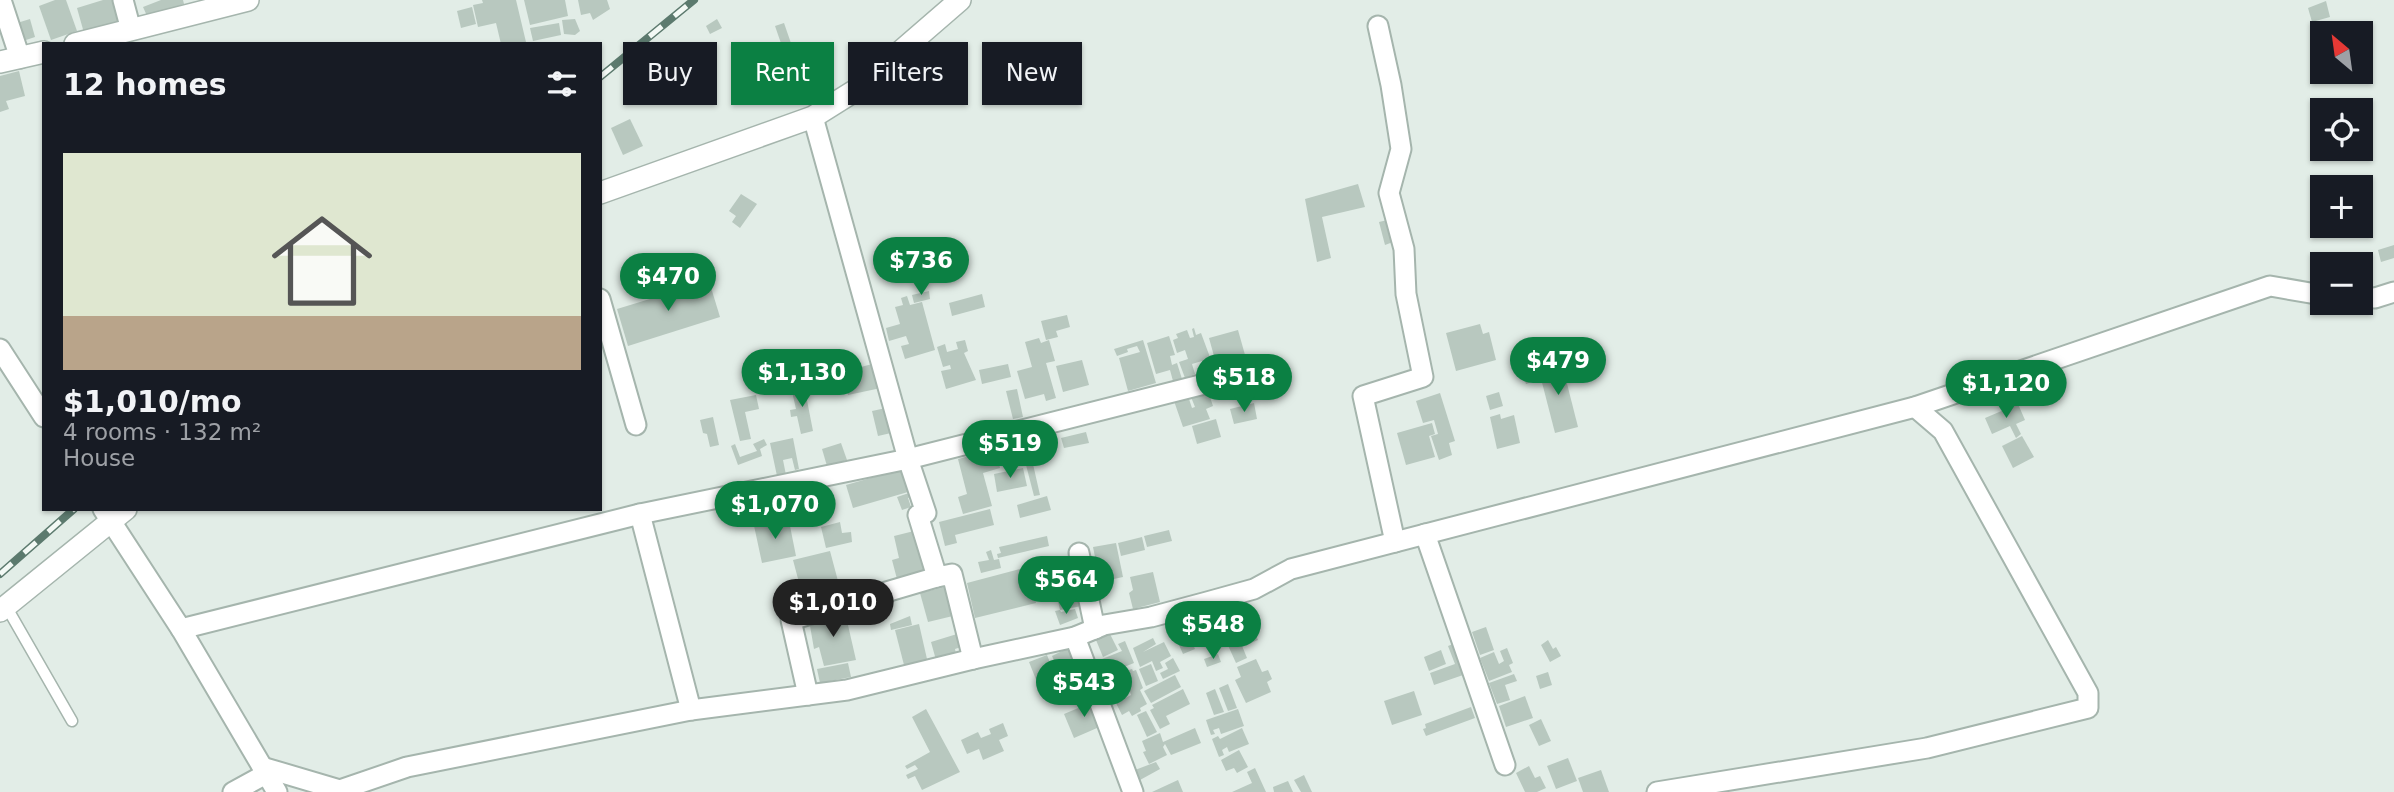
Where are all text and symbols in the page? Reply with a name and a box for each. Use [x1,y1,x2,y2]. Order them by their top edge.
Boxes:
north arrow [2310,21,2373,84]
map controls [2310,21,2373,315]
chip: Buy [623,42,717,105]
chip: Rent [731,42,834,105]
chip: Filters [848,42,968,105]
chip: New [982,42,1082,105]
icon: filters [543,65,581,103]
text: 12 homes [63,67,227,102]
button: locate [2310,98,2373,161]
button: + [2310,175,2373,238]
icon: home [259,198,385,324]
pin: $736 [880,238,962,297]
text: $736 [889,247,953,273]
button: − [2310,252,2373,315]
pin: $470 [627,254,709,313]
text: $470 [636,263,700,289]
pin: $479 [1517,338,1599,397]
text: $479 [1526,347,1590,373]
pin: $1,130 [745,350,859,409]
pin: $518 [1203,354,1285,414]
text: $1,130 [758,359,846,385]
pin: $1,120 [1949,360,2063,420]
text: $518 [1212,364,1276,390]
text: $1,120 [1962,370,2050,396]
text: $1,010/mo [63,384,242,419]
text: 4 rooms · 132 m² [63,419,261,445]
pin: $519 [969,420,1051,480]
text: $519 [978,430,1042,456]
text: House [63,445,135,471]
pin: $1,070 [718,482,832,541]
text: $1,070 [731,491,819,517]
pin: $564 [1025,556,1107,616]
text: $564 [1034,566,1098,592]
pin: $1,010 [776,580,890,639]
text: $1,010 [789,589,877,615]
pin: $548 [1172,602,1254,661]
text: $548 [1181,611,1245,637]
pin: $543 [1043,660,1125,719]
text: $543 [1052,669,1116,695]

